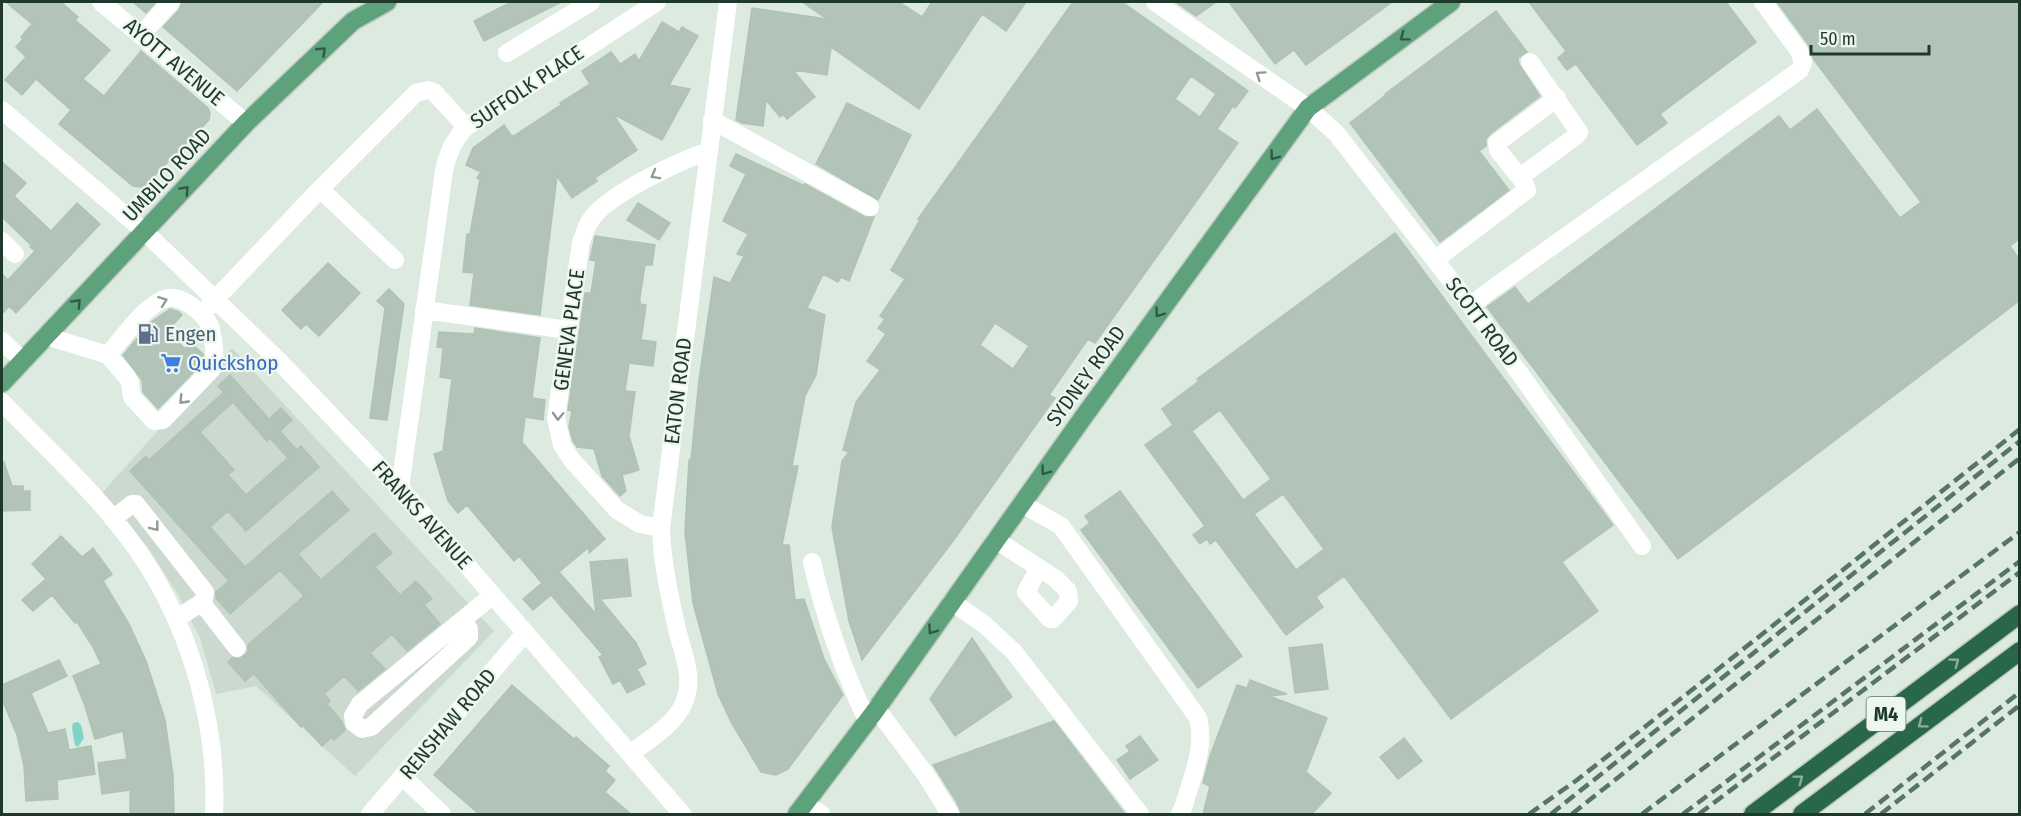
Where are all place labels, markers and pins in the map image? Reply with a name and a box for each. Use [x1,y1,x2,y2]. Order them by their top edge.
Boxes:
place label: Engen [165,321,217,347]
fuel station icon: Engen [136,322,160,346]
place label: Quickshop [188,350,278,376]
supermarket icon: Quickshop [159,351,183,375]

